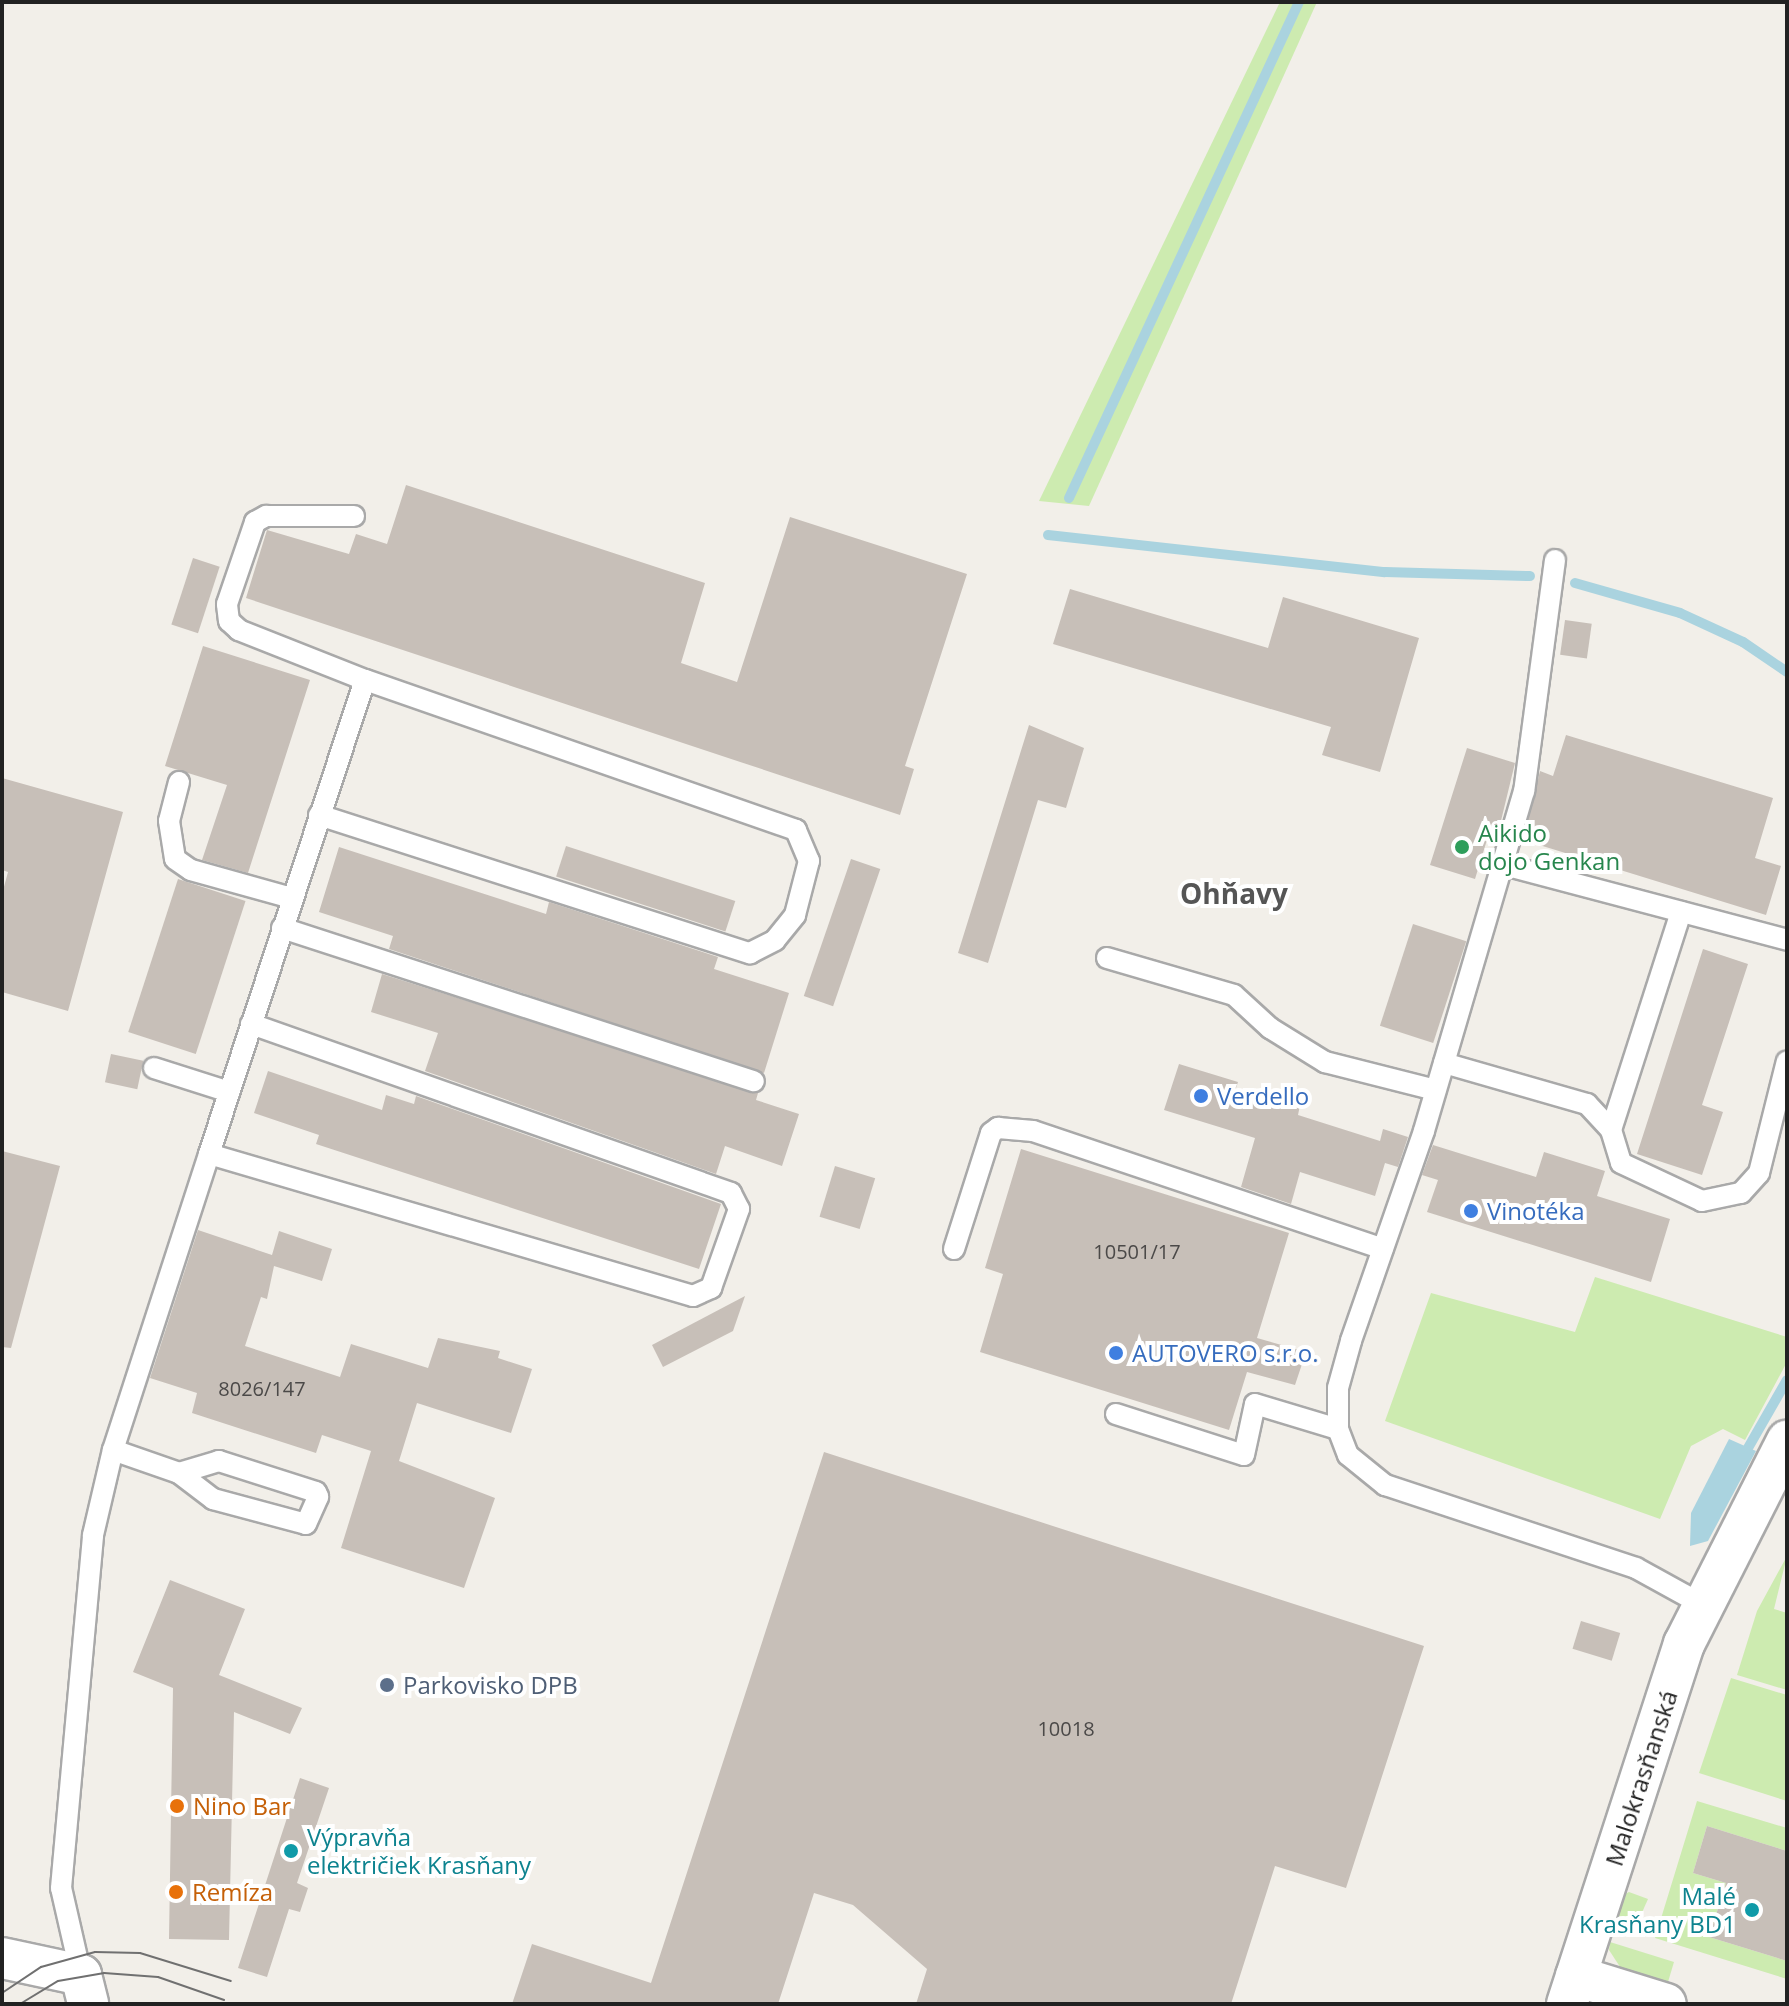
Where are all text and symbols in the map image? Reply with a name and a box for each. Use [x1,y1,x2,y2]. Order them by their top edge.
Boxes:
place label: Aikido dojo Genkan [1478,819,1620,875]
marker: Aikido dojo Genkan [1453,838,1471,856]
district label: Ohňavy [1180,876,1288,910]
place label: Verdello [1217,1082,1309,1110]
marker: Verdello [1192,1087,1210,1105]
place label: Vinotéka [1487,1197,1584,1225]
marker: Vinotéka [1462,1202,1480,1220]
house number: 10501/17 [1093,1239,1181,1263]
place label: AUTOVERO s.r.o. [1132,1339,1319,1367]
marker: AUTOVERO s.r.o. [1107,1344,1125,1362]
house number: 8026/147 [218,1376,306,1400]
place label: Parkovisko DPB [403,1671,578,1699]
marker: Parkovisko DPB [378,1676,396,1694]
street label: Malokrasňanská [1599,1687,1683,1869]
house number: 10018 [1037,1716,1095,1740]
place label: Nino Bar [193,1792,291,1820]
marker: Nino Bar [168,1797,186,1815]
place label: Výpravňa električiek Krasňany [307,1823,531,1879]
marker: Výpravňa električiek Krasňany [282,1842,300,1860]
place label: Remíza [192,1878,273,1906]
place label: Malé Krasňany BD1 [1579,1882,1736,1938]
marker: Remíza [167,1883,185,1901]
marker: Malé Krasňany BD1 [1743,1901,1761,1919]

